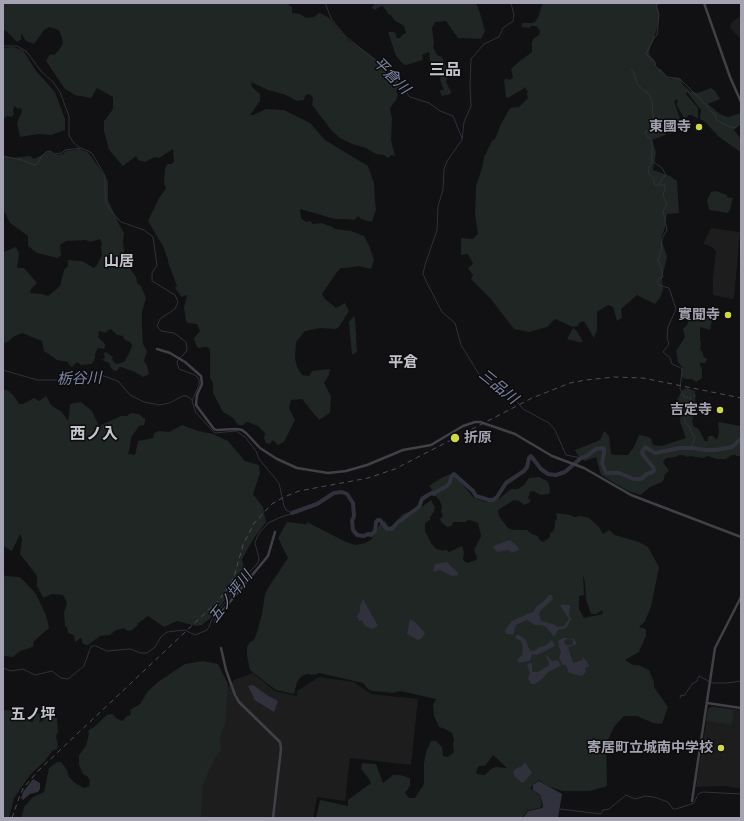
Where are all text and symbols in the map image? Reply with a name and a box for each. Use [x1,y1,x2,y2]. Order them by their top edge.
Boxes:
water label: 平倉川 [369,54,413,98]
district label: 三品 [429,61,461,81]
place label: 東國寺 [649,119,691,135]
marker: 東國寺 [694,122,704,132]
district label: 山居 [104,253,134,271]
place label: 實聞寺 [678,307,720,323]
marker: 實聞寺 [723,310,733,320]
district label: 平倉 [388,354,418,372]
water label: 三品川 [475,366,521,408]
water label: 栃谷川 [56,369,102,389]
place label: 吉定寺 [670,402,712,418]
marker: 吉定寺 [715,405,725,415]
district label: 西ノ入 [70,425,118,445]
place label: 折原 [464,430,492,446]
marker: 折原 [449,432,461,444]
water label: 五ノ坪川 [205,568,257,626]
district label: 五ノ坪 [11,706,55,724]
place label: 寄居町立城南中学校 [587,740,713,756]
marker: 寄居町立城南中学校 [716,743,726,753]

